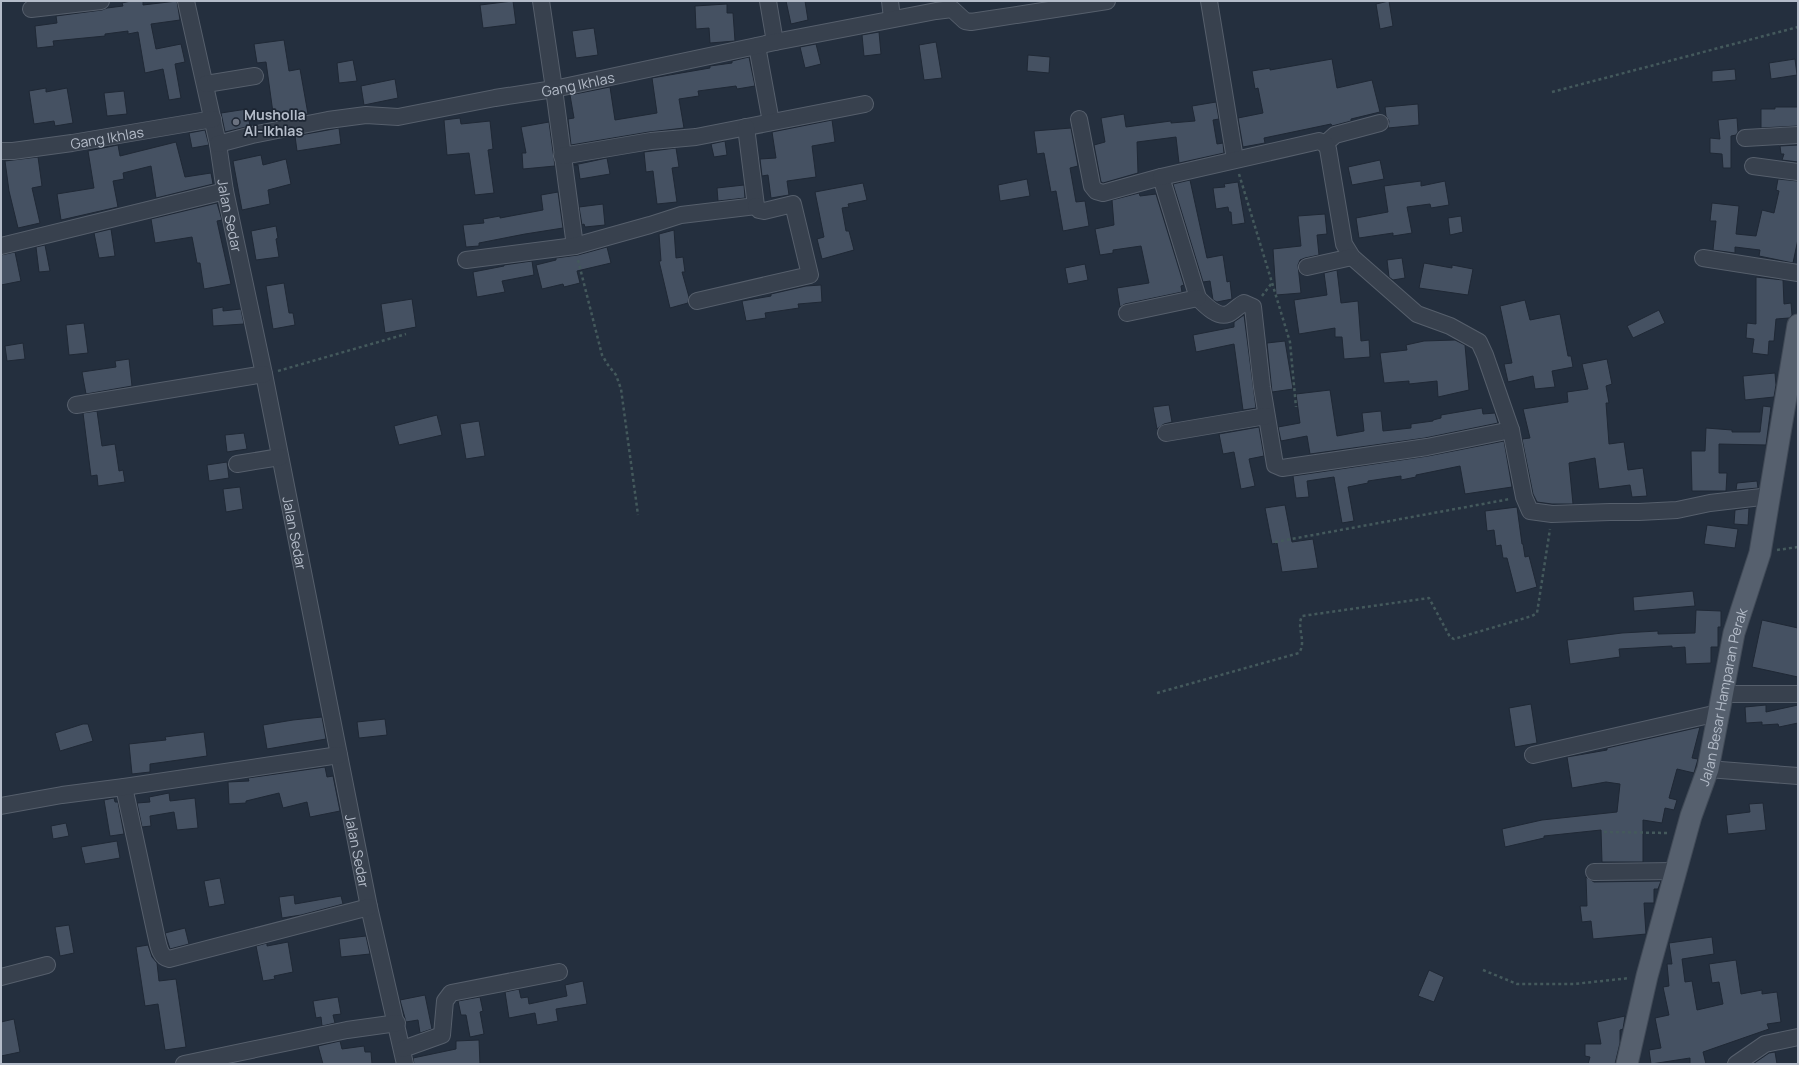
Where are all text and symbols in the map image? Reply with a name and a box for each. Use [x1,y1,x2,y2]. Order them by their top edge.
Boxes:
street label: Gang Ikhlas [540,67,616,100]
place label: Musholla Al-Ikhlas [244,105,306,140]
marker: Musholla Al-Ikhlas [231,117,241,127]
street label: Gang Ikhlas [69,121,145,153]
street label: Jalan Sedar [214,177,247,254]
street label: Jalan Sedar [279,494,312,571]
street label: Jalan Besar Hamparan Perak [1693,604,1751,788]
street label: Jalan Sedar [341,812,374,889]

